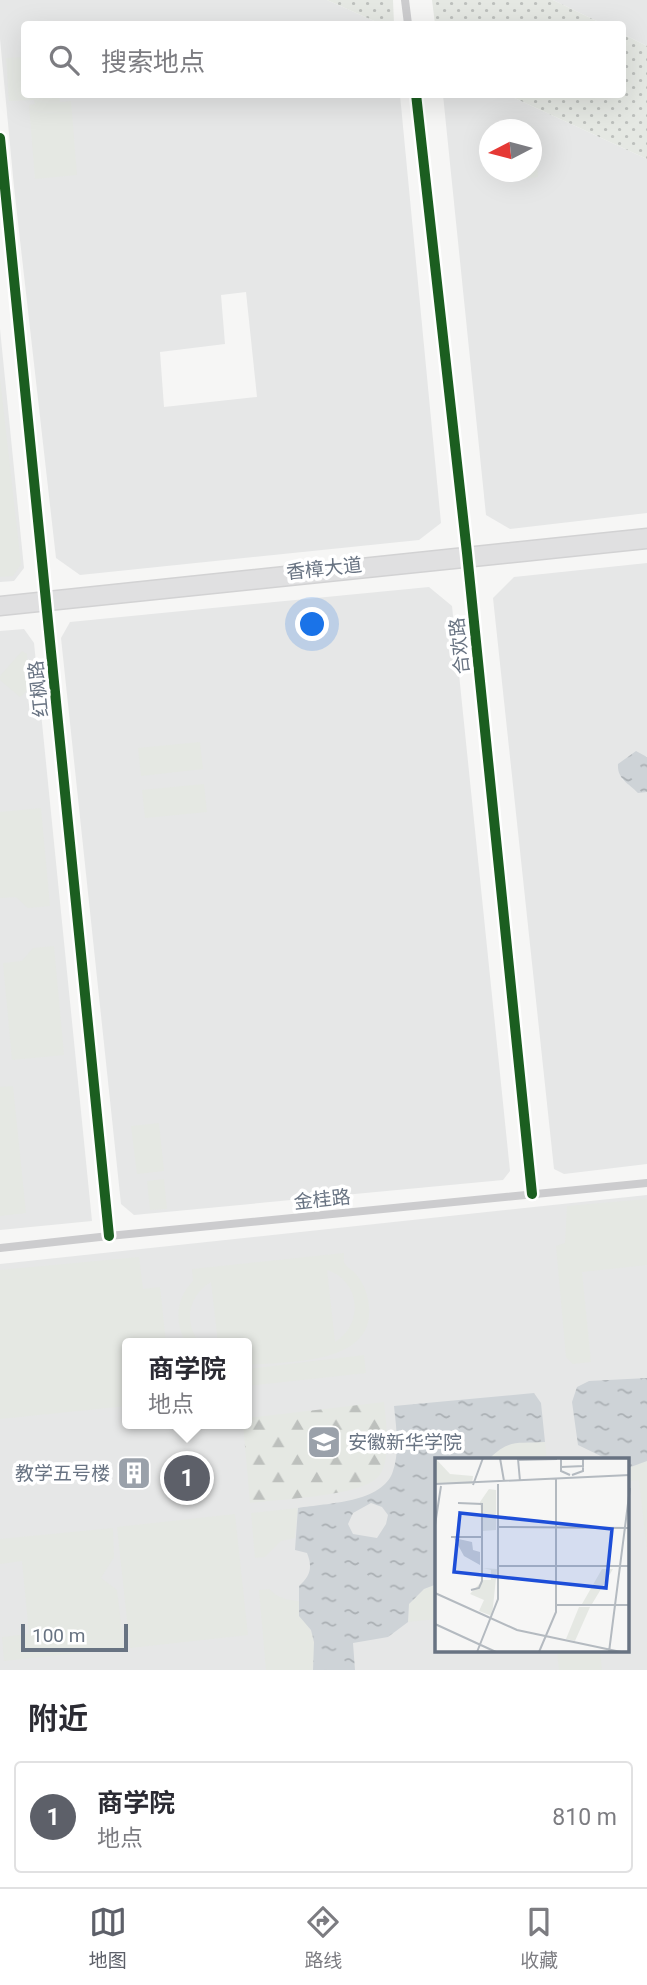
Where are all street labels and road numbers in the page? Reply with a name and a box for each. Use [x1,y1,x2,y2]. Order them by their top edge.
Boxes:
street label: 香樟大道 [285,553,363,584]
street label: 合欢路 [445,616,474,676]
street label: 红枫路 [24,659,53,719]
street label: 金桂路 [292,1185,352,1214]

